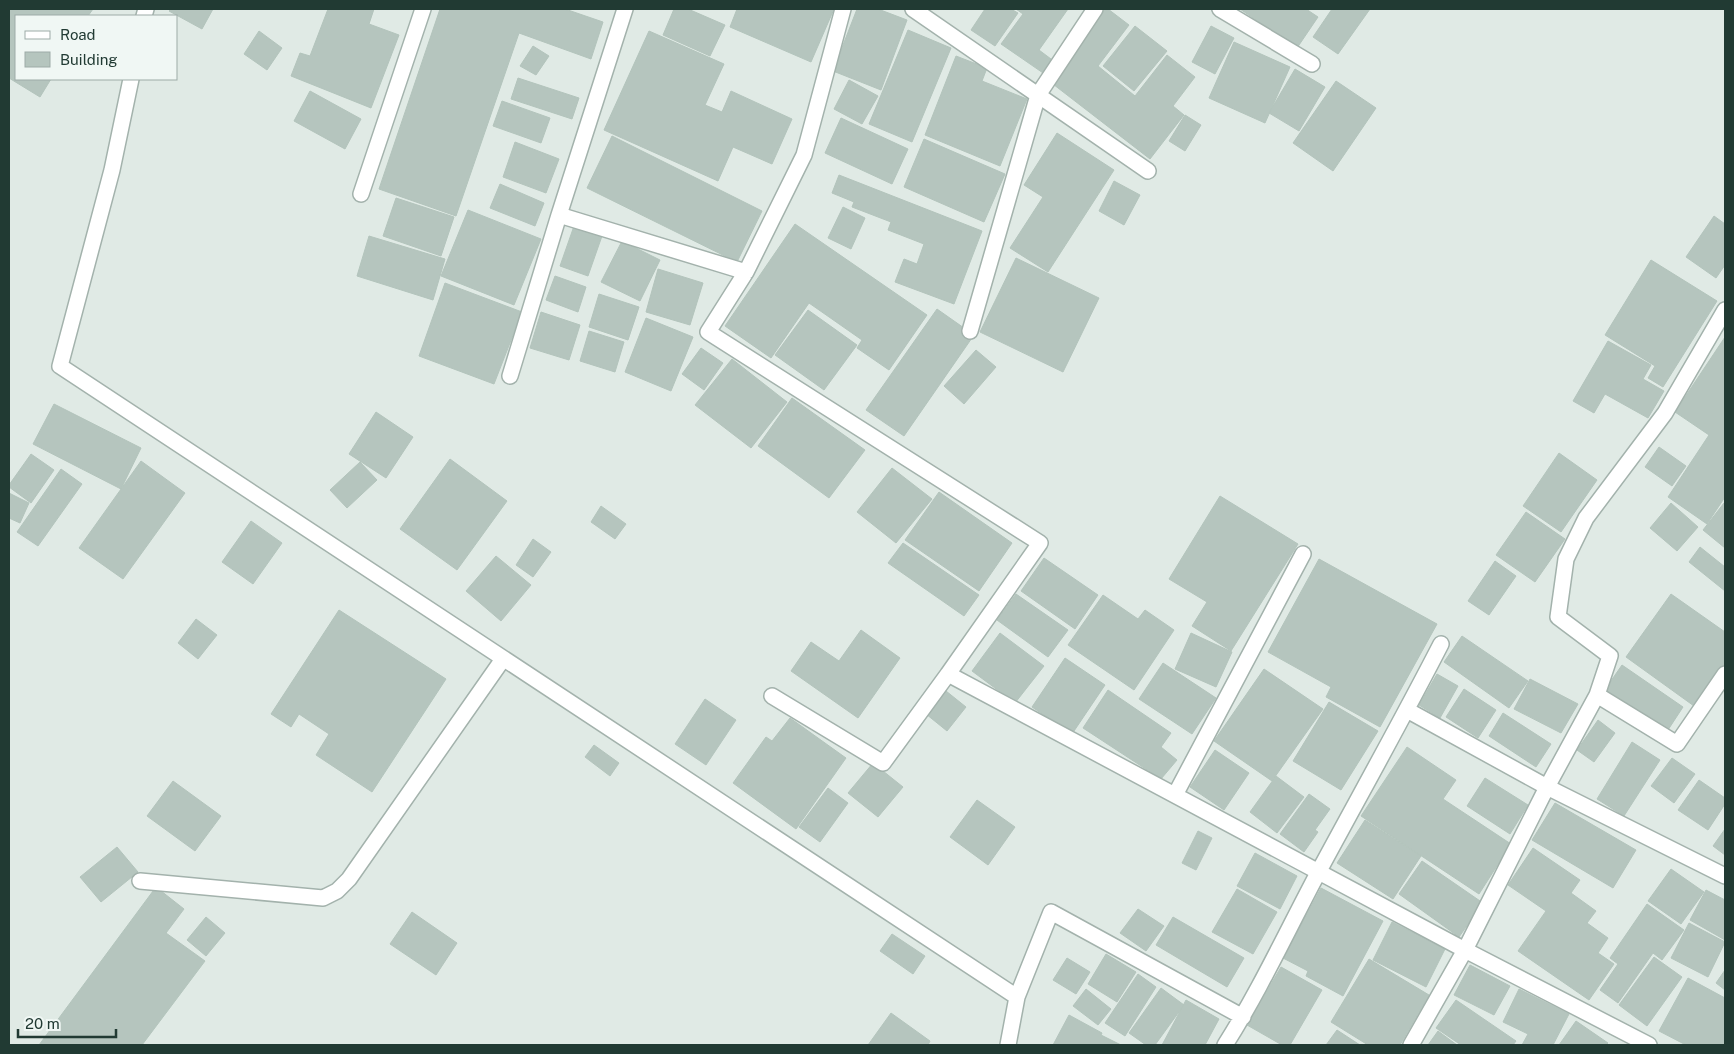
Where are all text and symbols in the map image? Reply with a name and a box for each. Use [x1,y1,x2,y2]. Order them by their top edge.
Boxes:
legend [15,15,178,80]
text: Road [60,26,96,43]
text: Building [60,51,118,68]
scale bar [18,1006,115,1038]
text: 20 m [25,1015,60,1032]

